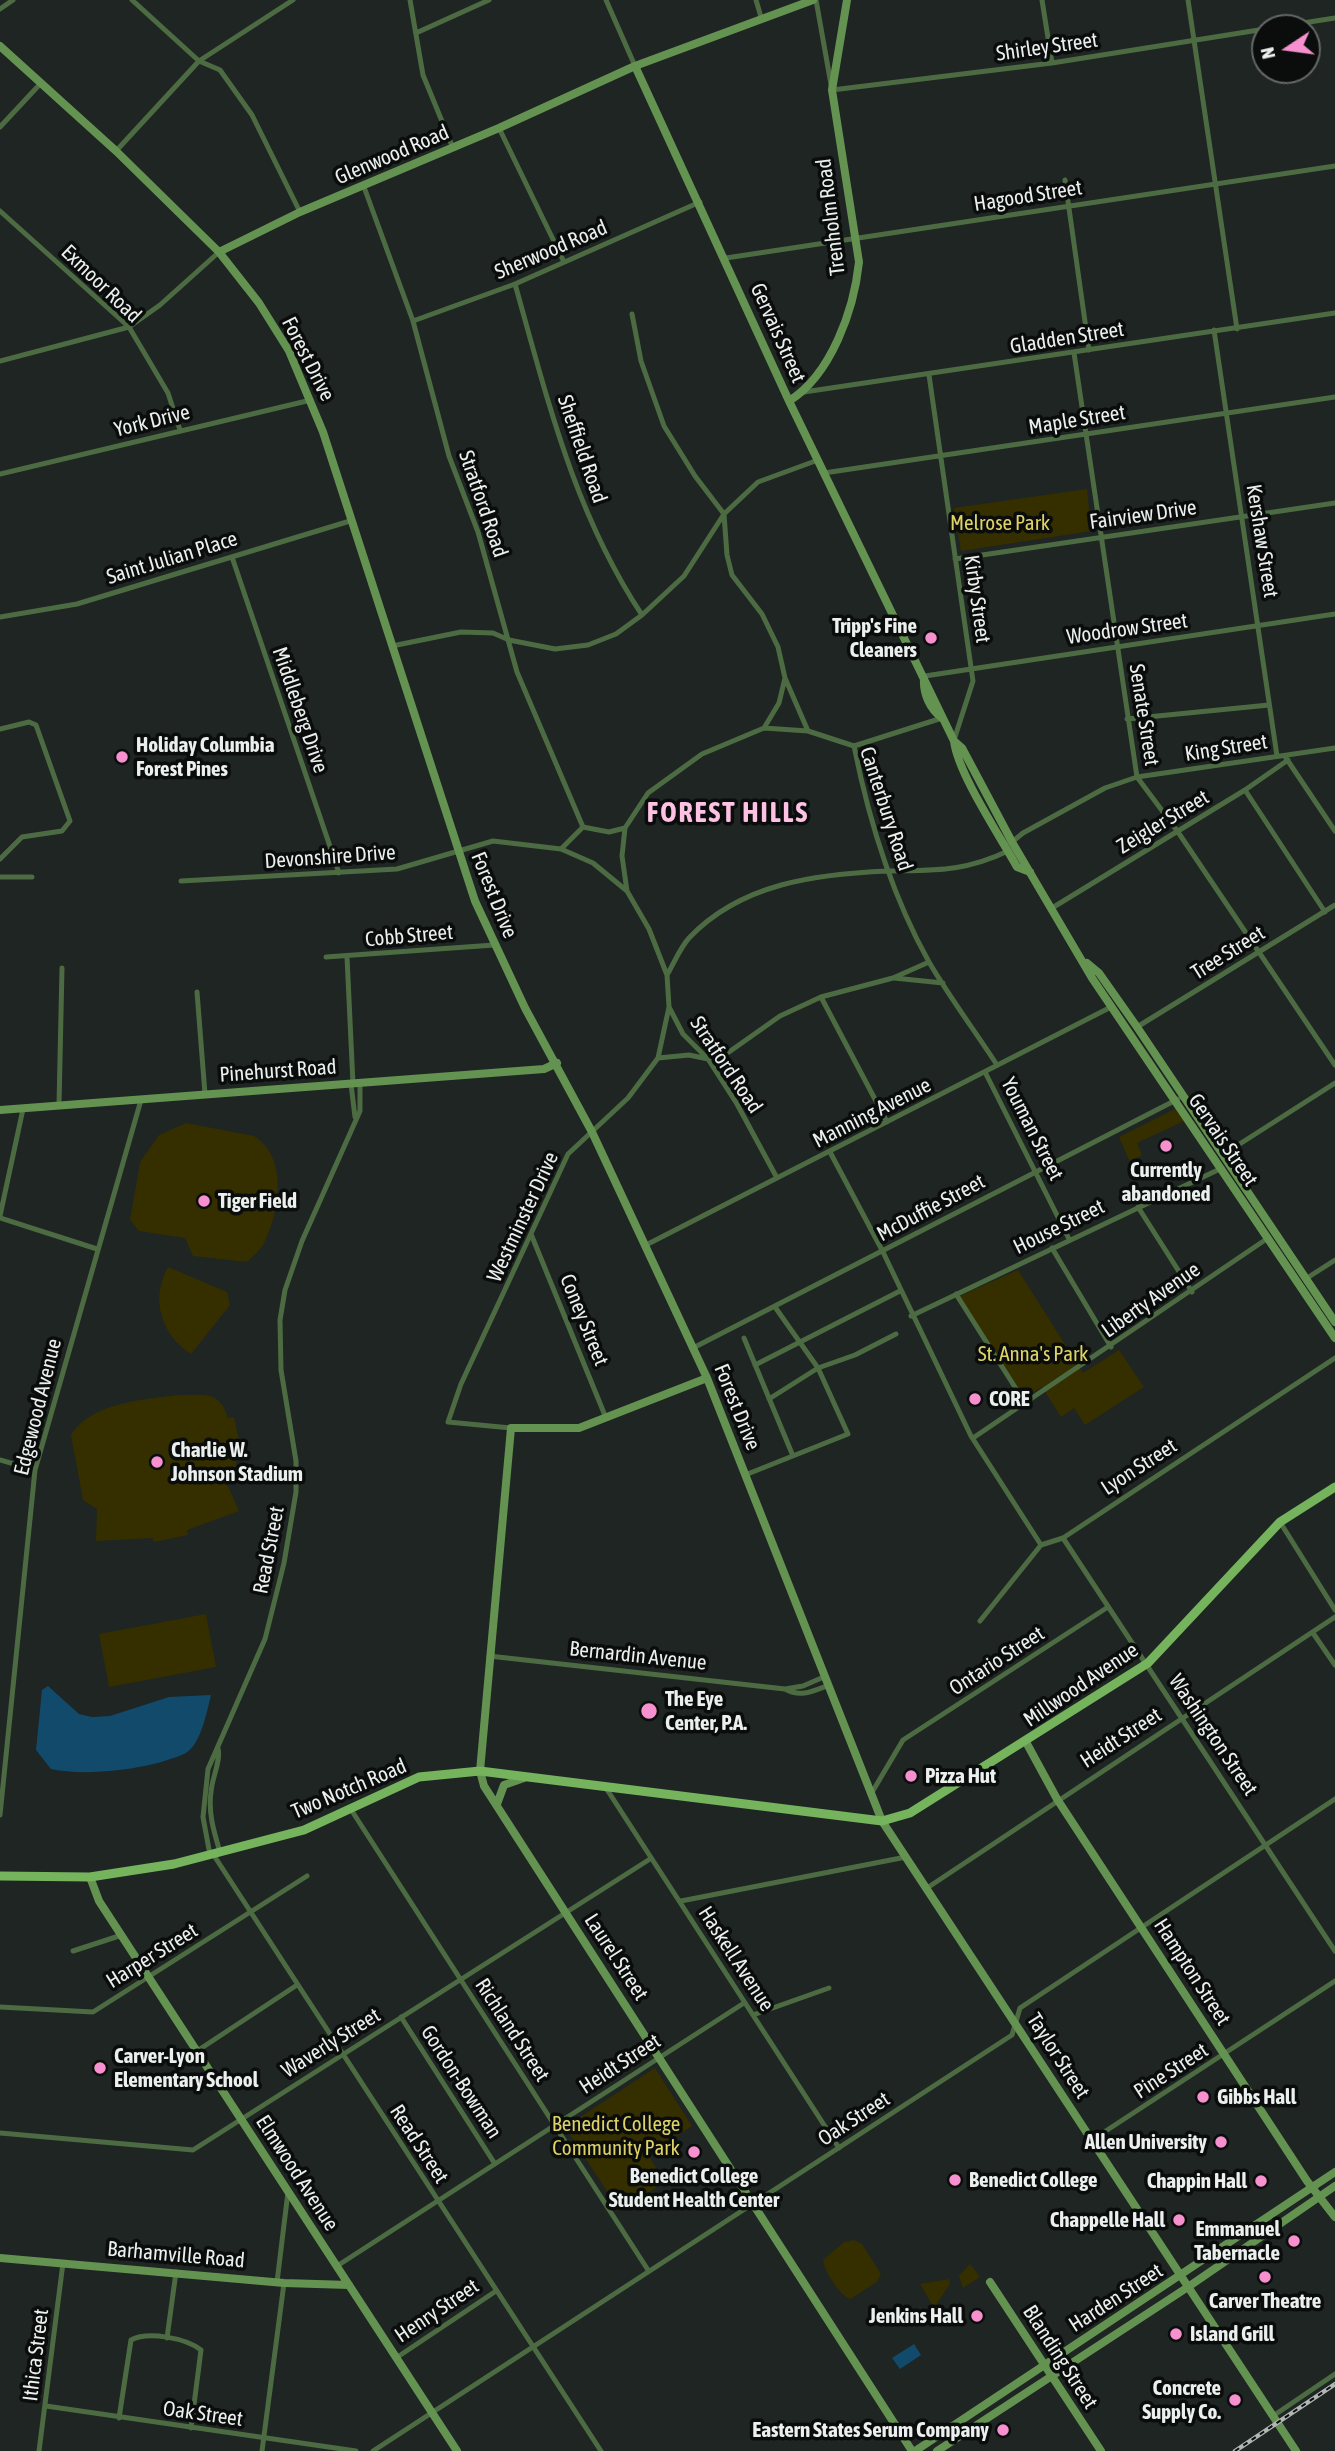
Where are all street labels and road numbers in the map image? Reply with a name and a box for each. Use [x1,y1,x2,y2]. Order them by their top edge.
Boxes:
street label: Shirley Street [995,27,1099,67]
street label: Glenwood Road [331,120,453,190]
street label: Trenholm Road [811,157,851,277]
street label: Hagood Street [972,175,1084,217]
street label: Sherwood Road [491,215,611,285]
street label: Exmoor Road [56,240,146,328]
street label: Gervais Street [745,279,811,387]
street label: Forest Drive [276,313,340,405]
street label: Gladden Street [1008,317,1126,359]
street label: Sheffield Road [552,392,612,506]
street label: York Drive [112,399,192,443]
street label: Maple Street [1027,400,1127,440]
street label: Stratford Road [453,447,513,561]
street label: Kershaw Street [1241,483,1283,599]
street label: Fairview Drive [1088,495,1198,535]
street label: Saint Julian Place [104,526,240,590]
street label: Kirby Street [958,553,996,645]
street label: Woodrow Street [1065,608,1189,650]
street label: Middleberg Drive [267,644,333,776]
street label: Senate Street [1124,662,1164,768]
street label: King Street [1183,729,1269,767]
street label: Canterbury Road [854,744,918,874]
street label: Zeigler Street [1112,785,1214,859]
street label: Devonshire Drive [264,840,396,874]
street label: Forest Drive [465,848,523,942]
street label: Cobb Street [364,920,454,952]
street label: Tree Street [1187,921,1269,985]
street label: Stratford Road [684,1012,768,1118]
street label: Pinehurst Road [219,1054,337,1088]
street label: Manning Avenue [809,1072,935,1154]
street label: Youman Street [995,1073,1069,1185]
street label: Gervais Street [1183,1089,1263,1191]
street label: Westminster Drive [482,1148,564,1286]
street label: McDuffie Street [873,1169,989,1247]
street label: House Street [1009,1194,1109,1260]
street label: Liberty Avenue [1097,1257,1205,1343]
street label: Coney Street [554,1271,614,1369]
street label: Edgewood Avenue [9,1336,67,1478]
street label: Forest Drive [708,1360,766,1454]
street label: Lyon Street [1097,1433,1181,1501]
street label: Read Street [248,1504,290,1596]
street label: Ontario Street [945,1621,1049,1701]
street label: Bernardin Avenue [568,1636,708,1676]
street label: Millwood Avenue [1019,1637,1143,1733]
street label: Washington Street [1163,1670,1263,1800]
street label: Heidt Street [1076,1703,1166,1773]
street label: Two Notch Road [288,1753,410,1825]
street label: Haskell Avenue [693,1902,779,2016]
street label: Laurel Street [579,1909,653,2005]
street label: Hampton Street [1148,1914,1236,2030]
street label: Harper Street [102,1918,202,1994]
street label: Richland Street [469,1974,555,2086]
street label: Waverly Street [277,2003,385,2083]
street label: Taylor Street [1021,2009,1095,2103]
street label: Gordon-Bowman [415,2021,507,2143]
street label: Heidt Street [575,2029,665,2099]
street label: Pine Street [1129,2038,1213,2104]
street label: Oak Street [813,2087,895,2151]
street label: Read Street [384,2100,454,2188]
street label: Elmwood Avenue [250,2111,344,2235]
street label: Barhamville Road [106,2236,246,2274]
street label: Harden Street [1064,2258,1168,2338]
street label: Henry Street [390,2274,484,2348]
street label: Blanding Street [1017,2300,1103,2414]
street label: Ithica Street [18,2307,54,2403]
street label: Oak Street [162,2396,244,2432]

